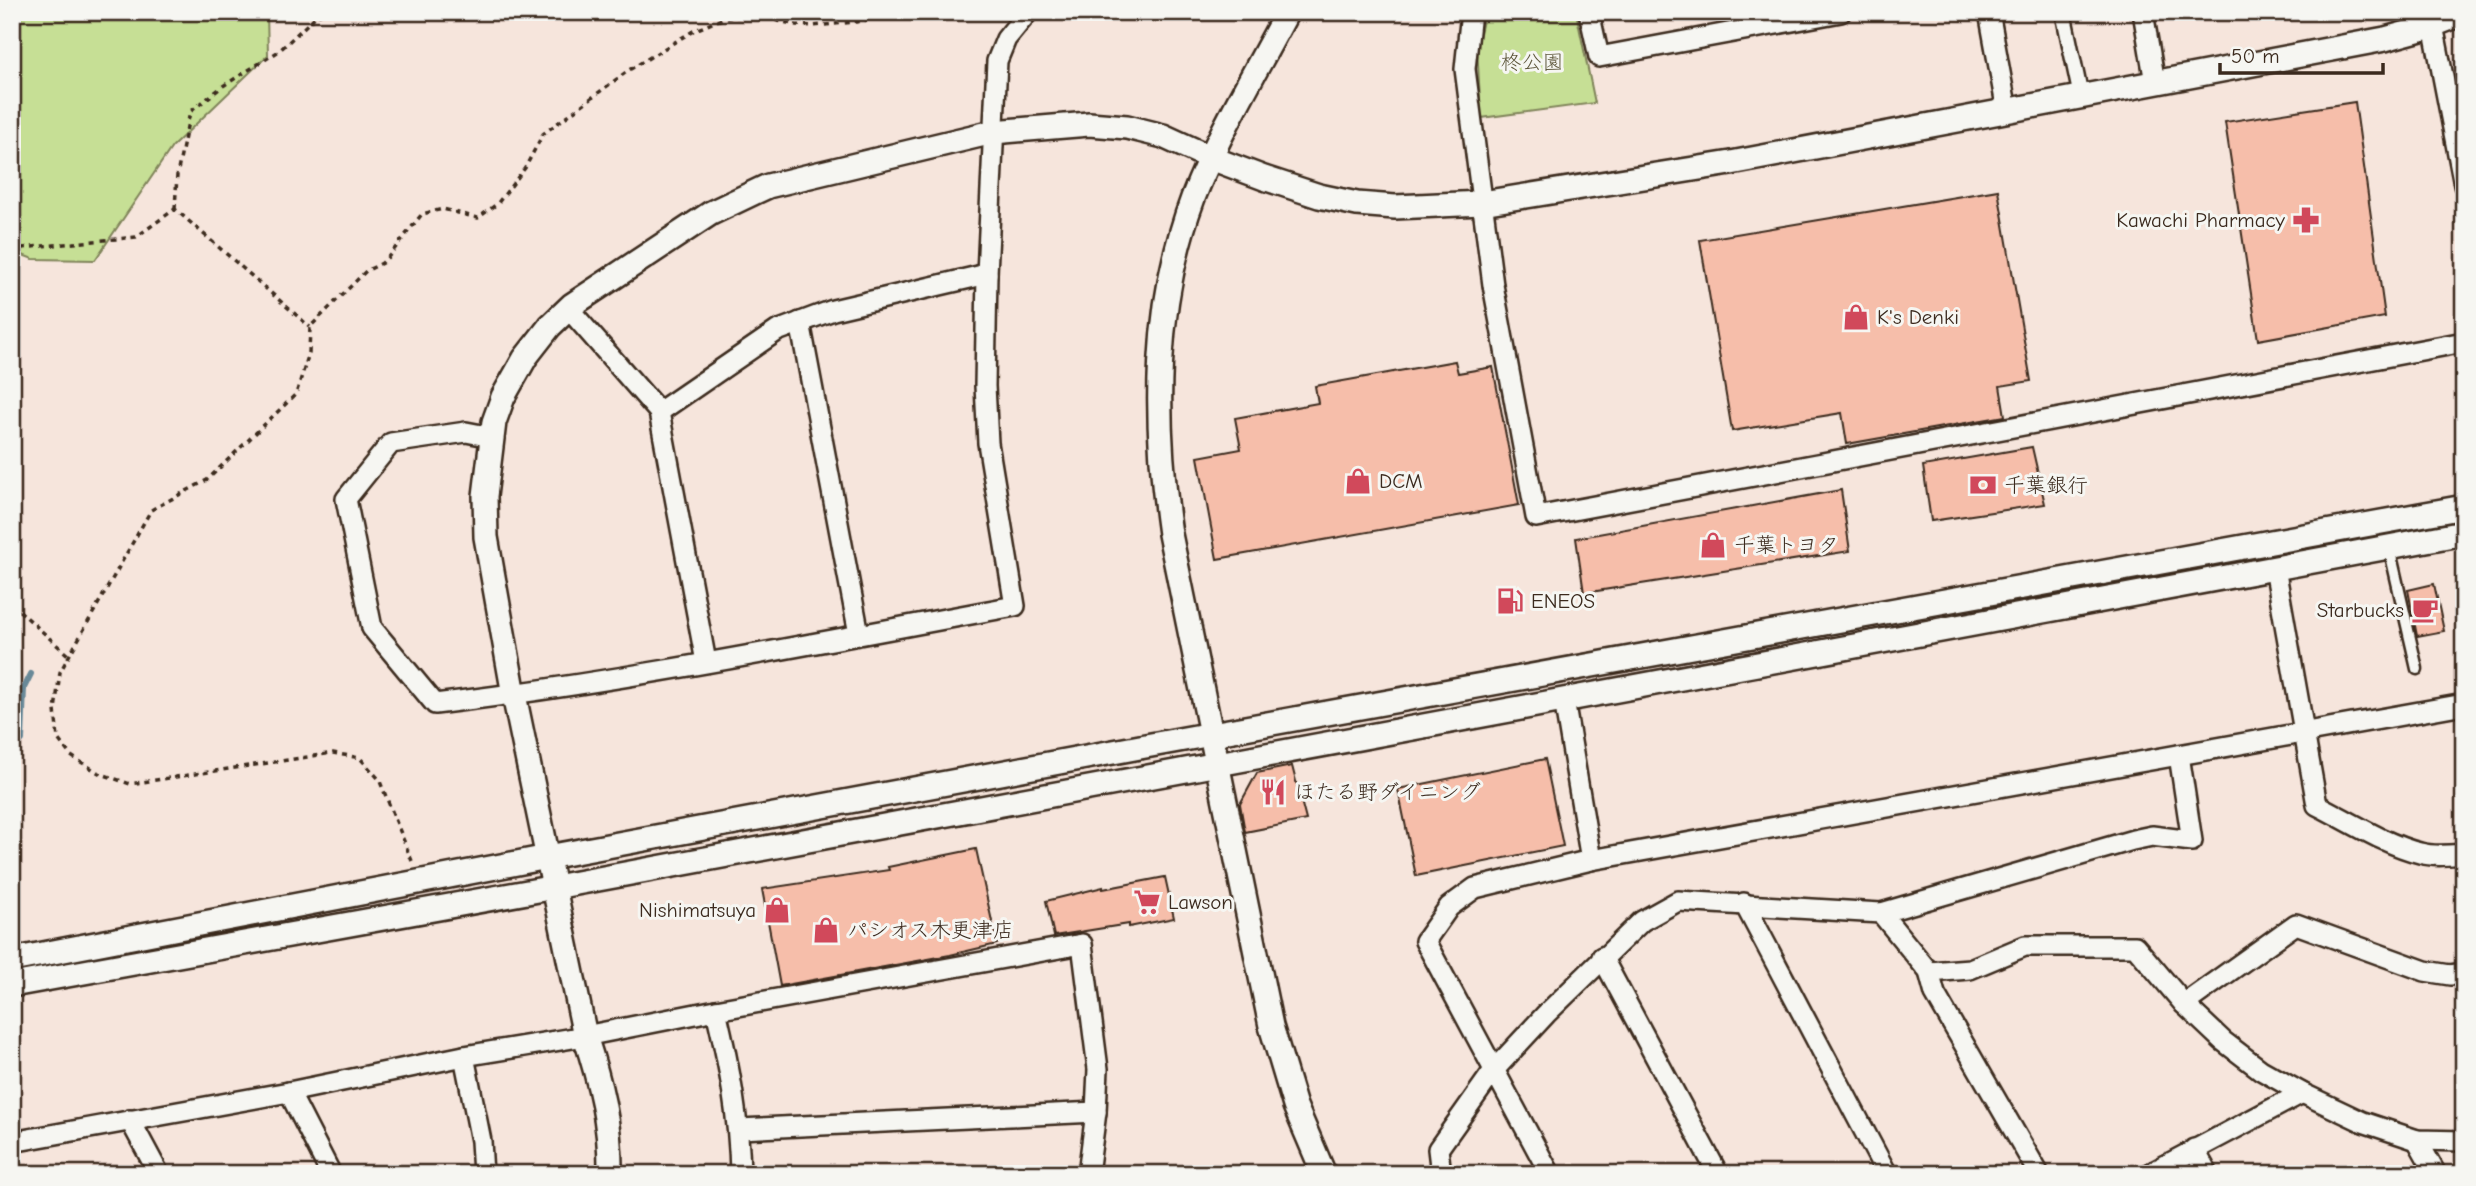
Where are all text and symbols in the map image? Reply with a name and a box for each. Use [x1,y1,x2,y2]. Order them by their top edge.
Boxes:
scale bar [2220,32,2383,76]
text: 50 m [2231,44,2280,68]
park label: 柊公園 [1501,50,1564,74]
pharmacy icon: Kawachi Pharmacy [2291,205,2321,235]
place label: Kawachi Pharmacy [2116,208,2286,232]
shop icon: K's Denki [1841,302,1871,332]
place label: K's Denki [1877,305,1959,329]
shop icon: DCM [1343,466,1373,496]
place label: DCM [1379,469,1423,493]
bank icon: 千葉銀行 [1968,470,1998,500]
place label: 千葉銀行 [2004,473,2088,497]
shop icon: 千葉トヨタ [1698,530,1728,560]
place label: 千葉トヨタ [1734,533,1839,557]
fuel station icon: ENEOS [1495,586,1525,616]
place label: ENEOS [1531,589,1595,613]
cafe icon: Starbucks [2410,595,2440,625]
place label: Starbucks [2317,598,2404,622]
restaurant icon: ほたる野ダイニング [1258,777,1288,807]
place label: ほたる野ダイニング [1294,780,1481,804]
supermarket icon: Lawson [1132,887,1162,917]
place label: Lawson [1168,890,1233,914]
shop icon: Nishimatsuya [762,895,792,925]
place label: Nishimatsuya [639,898,756,922]
shop icon: パシオス木更津店 [811,915,841,945]
place label: パシオス木更津店 [847,918,1014,942]

